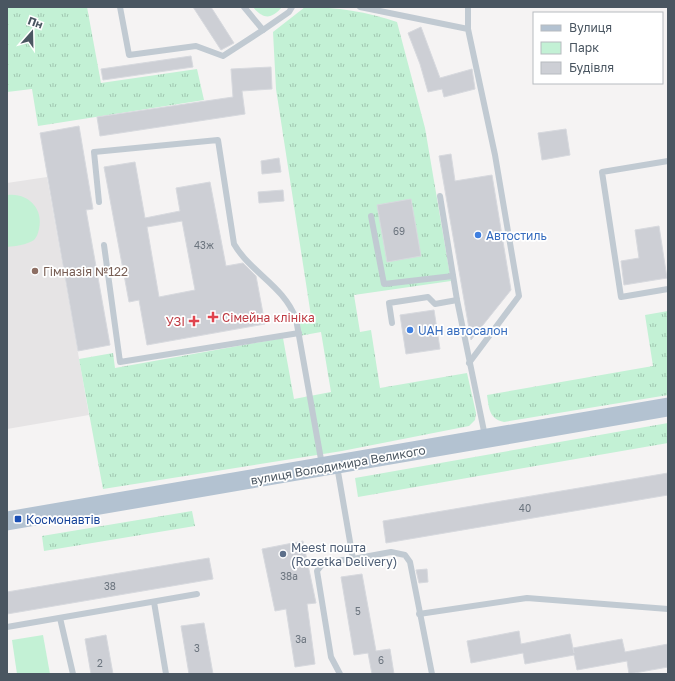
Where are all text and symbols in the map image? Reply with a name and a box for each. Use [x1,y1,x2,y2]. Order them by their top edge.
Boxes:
north arrow [12,12,52,52]
legend [533,12,663,84]
text: Пн [26,13,45,31]
text: Вулиця [569,20,612,35]
text: Парк [569,40,599,55]
text: Будівля [569,60,614,75]
house number: 69 [393,225,405,237]
place label: Автостиль [486,228,547,243]
marker: Автостиль [473,230,483,240]
house number: 43ж [194,239,214,251]
place label: Гімназія №122 [43,264,128,279]
marker: Гімназія №122 [30,266,40,276]
place label: Сімейна клініка [222,310,315,325]
marker: Сімейна клініка [207,311,219,323]
place label: УЗІ [166,314,185,329]
marker: УЗІ [188,315,200,327]
place label: UAH автосалон [418,323,508,338]
marker: UAH автосалон [405,325,415,335]
street label: вулиця Володимира Великого [249,442,427,488]
house number: 40 [519,502,531,514]
place label: Космонавтів [26,512,101,527]
marker: Космонавтів [13,514,23,524]
place label: Meest пошта (Rozetka Delivery) [291,540,397,569]
marker: Meest пошта (Rozetka Delivery) [278,549,288,559]
house number: 38а [280,570,298,582]
house number: 38 [104,580,116,592]
house number: 5 [355,605,361,617]
house number: 3а [295,633,307,645]
house number: 3 [194,642,200,654]
house number: 6 [378,654,384,666]
house number: 2 [97,657,103,669]

